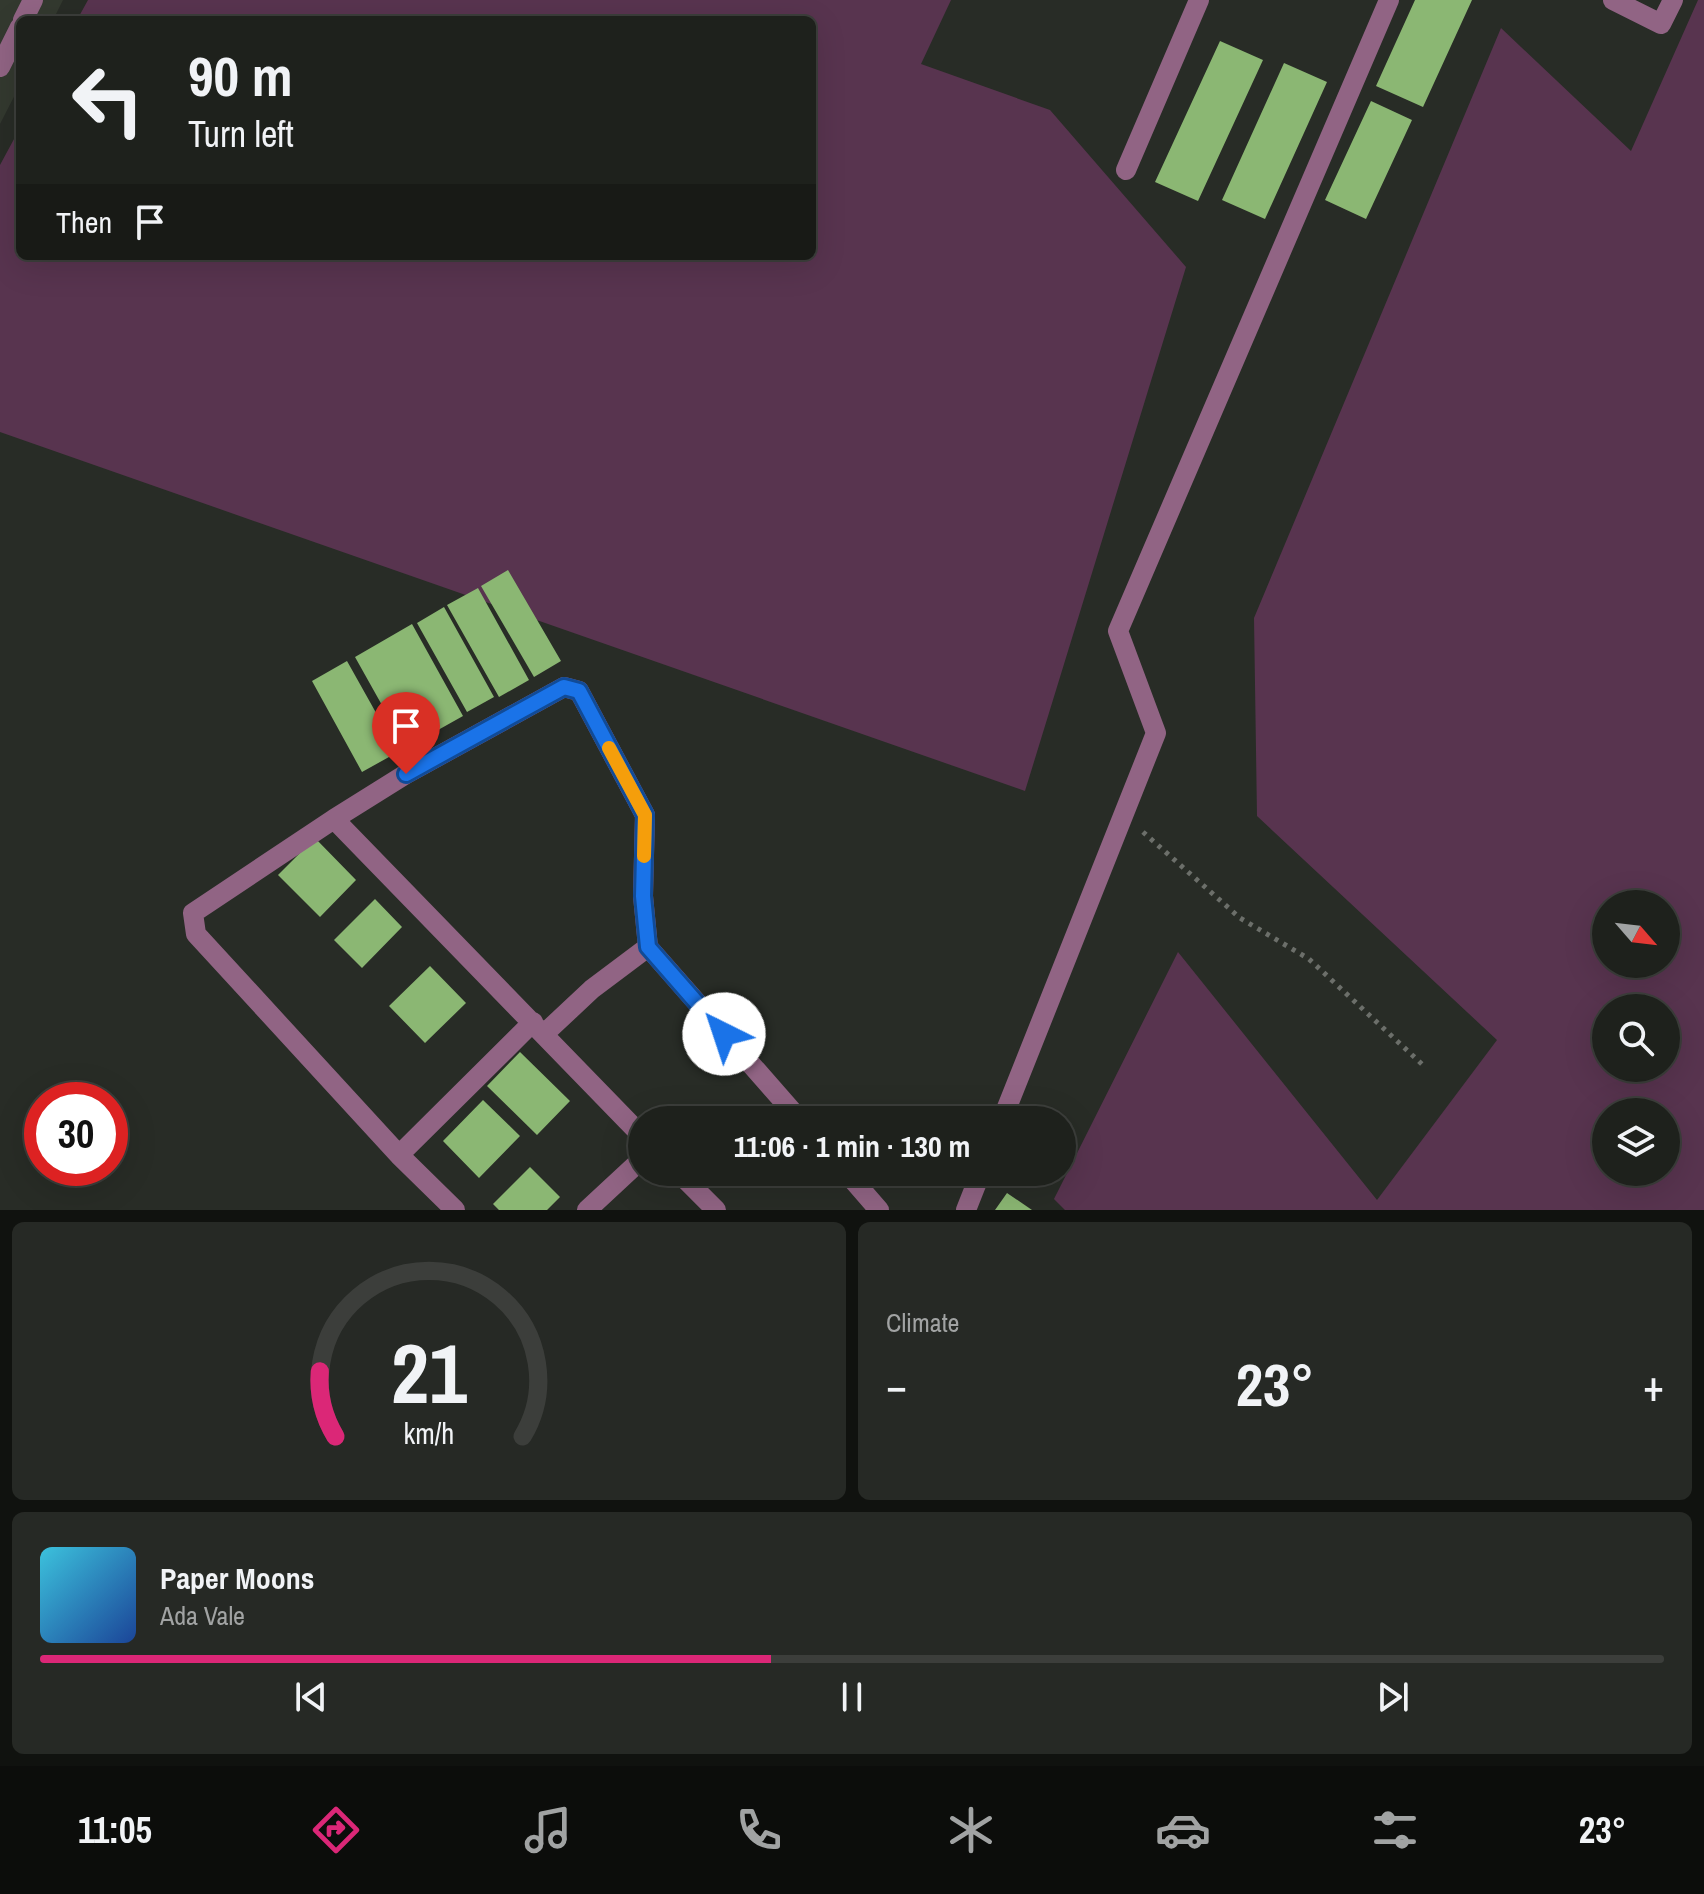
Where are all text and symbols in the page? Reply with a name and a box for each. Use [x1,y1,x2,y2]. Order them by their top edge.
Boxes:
text: 90 m [188,38,293,113]
icon: left [56,48,160,152]
text: Turn left [188,110,294,158]
icon: arrive [128,200,172,244]
text: Then [56,202,112,242]
pin [372,692,440,774]
icon: arrive [384,704,428,748]
north arrow [1592,890,1680,978]
map controls [1592,890,1680,1186]
position arrow [682,992,766,1076]
button: search [1592,994,1680,1082]
speed limit sign: 30 [24,1082,128,1186]
button: layers [1592,1098,1680,1186]
text: 11:06 · 1 min · 130 m [734,1126,970,1166]
text: Climate [886,1305,959,1340]
text: 21 [391,1317,467,1429]
text: 23° [1236,1344,1314,1425]
text: − [886,1355,907,1415]
text: + [1643,1355,1664,1415]
text: km/h [404,1414,454,1453]
text: Paper Moons [160,1558,314,1598]
text: Ada Vale [160,1598,245,1633]
icon: previous [289,1675,333,1719]
icon: pause [830,1675,874,1719]
icon: next [1371,1675,1415,1719]
icon: directions [308,1802,364,1858]
icon: music [520,1802,576,1858]
icon: phone [731,1802,787,1858]
icon: climate [943,1802,999,1858]
icon: car [1155,1802,1211,1858]
icon: filters [1367,1802,1423,1858]
text: 11:05 [78,1806,152,1854]
text: 23° [1579,1806,1626,1854]

